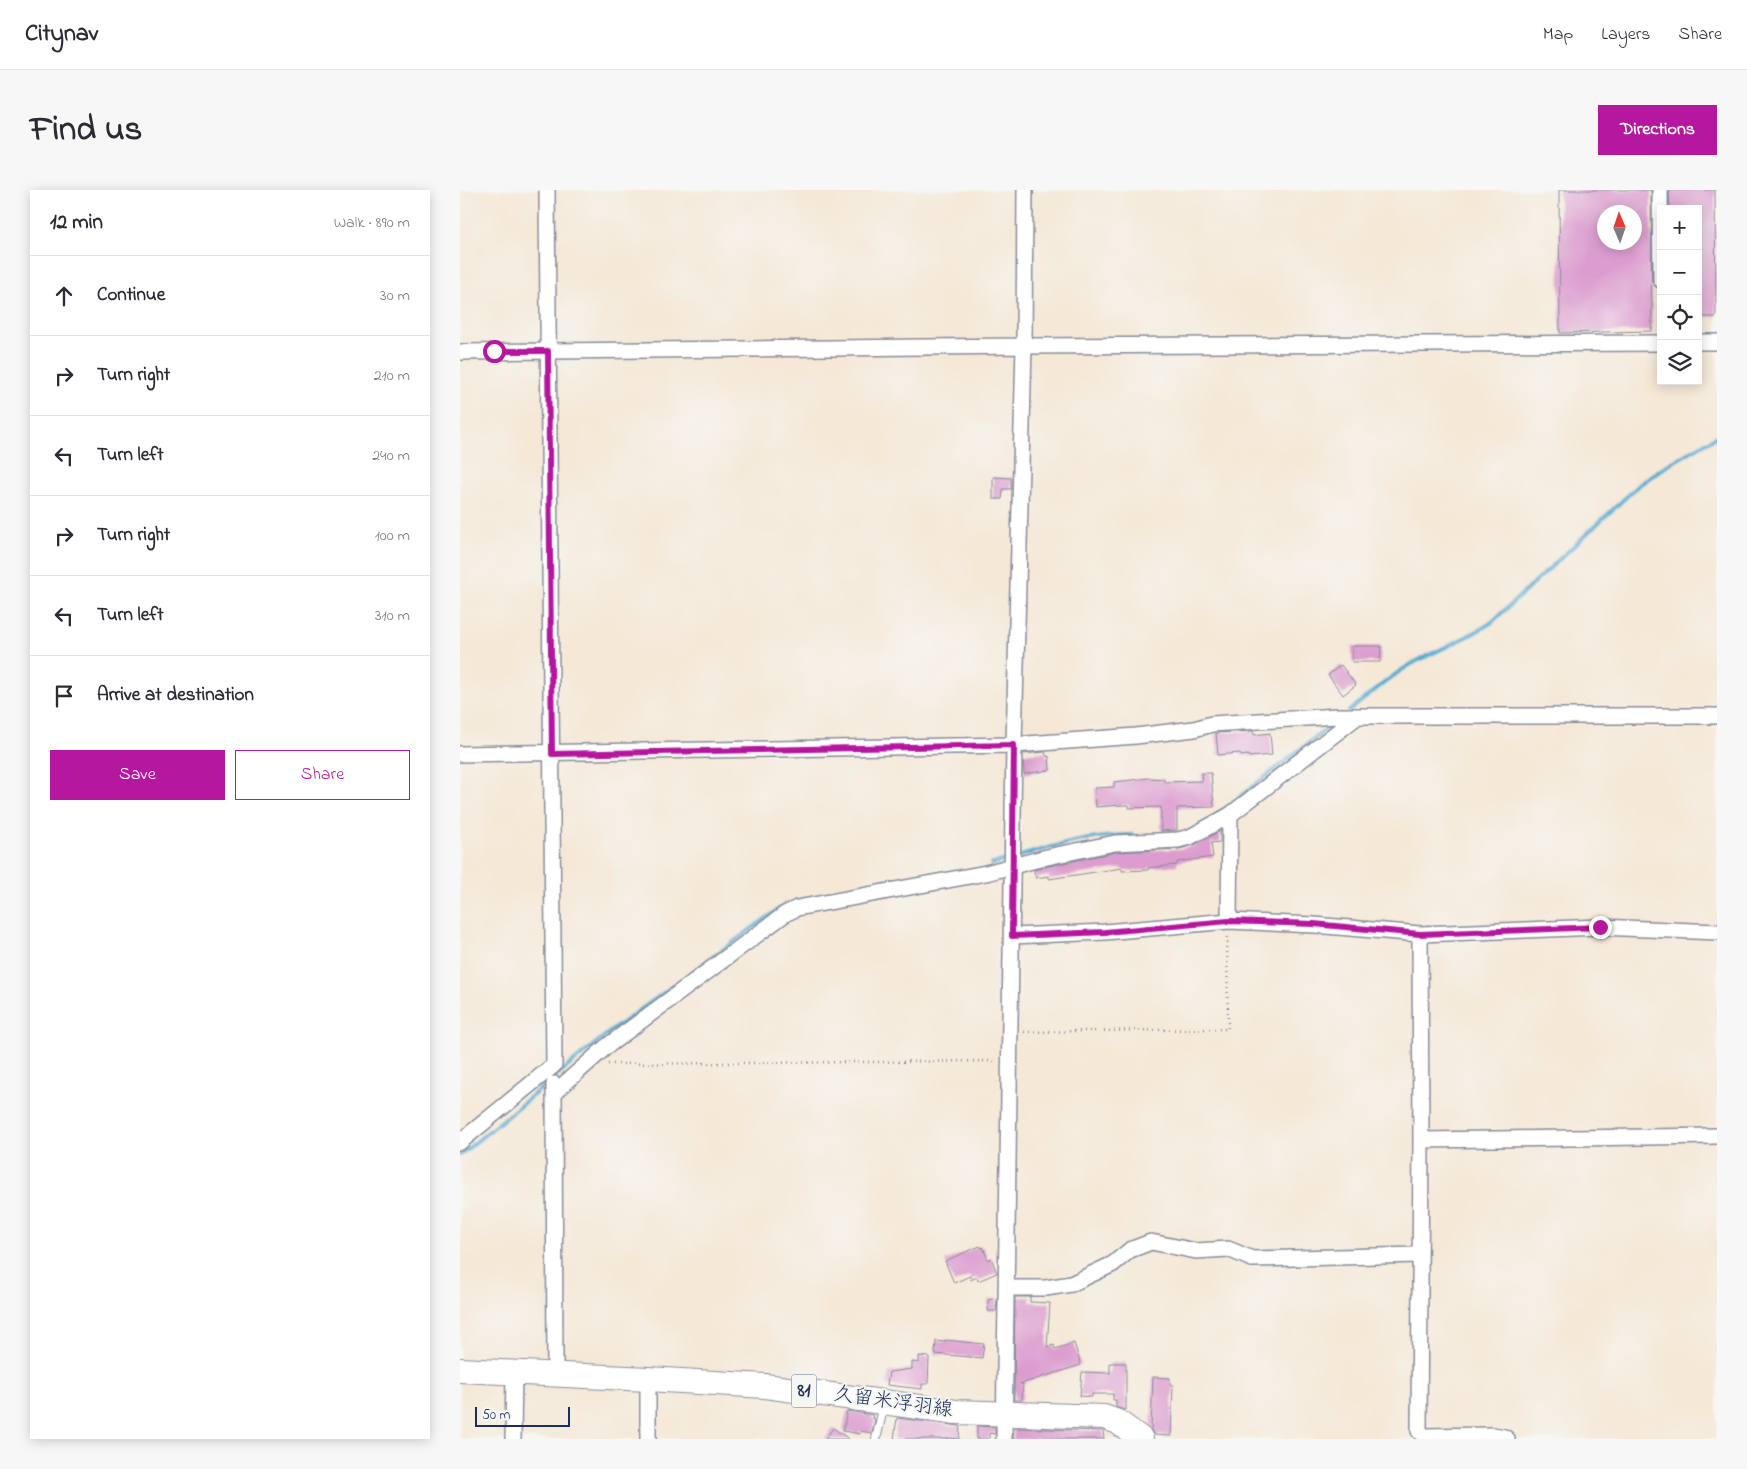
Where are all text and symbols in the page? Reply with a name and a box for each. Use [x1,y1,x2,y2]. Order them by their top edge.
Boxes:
text: Citynav [25,17,98,52]
text: Map [1543,22,1573,48]
text: Layers [1601,22,1651,48]
text: Share [1679,22,1722,48]
text: Find us [30,105,142,156]
button: Directions [1598,105,1717,155]
north arrow [1597,205,1642,250]
map controls [1657,205,1702,385]
button: + [1657,205,1702,250]
text: 12 min [50,208,103,238]
text: Walk · 890 m [334,211,410,235]
button: − [1657,250,1702,295]
icon: ahead [50,282,78,310]
text: Continue [97,282,165,309]
text: 30 m [380,284,410,308]
button: locate [1657,295,1702,340]
route start [483,340,506,363]
button: layers [1657,340,1702,385]
icon: right [50,362,78,390]
text: Turn right [97,362,170,389]
text: 210 m [374,364,410,388]
icon: left [50,442,78,470]
text: Turn left [97,442,164,469]
text: 240 m [372,444,410,468]
icon: right [50,522,78,550]
text: Turn right [97,522,170,549]
text: 100 m [375,524,410,548]
icon: left [50,602,78,630]
text: Turn left [97,602,164,629]
text: 310 m [375,604,410,628]
icon: arrive [50,682,78,710]
text: Arrive at destination [97,682,254,709]
button: Save [50,750,225,800]
button: Share [235,750,410,800]
route end [1589,916,1612,939]
road number: 81 [792,1374,816,1408]
street label: 久留米浮羽線 [832,1380,954,1426]
scale bar [475,1404,570,1427]
text: 50 m [482,1405,510,1426]

